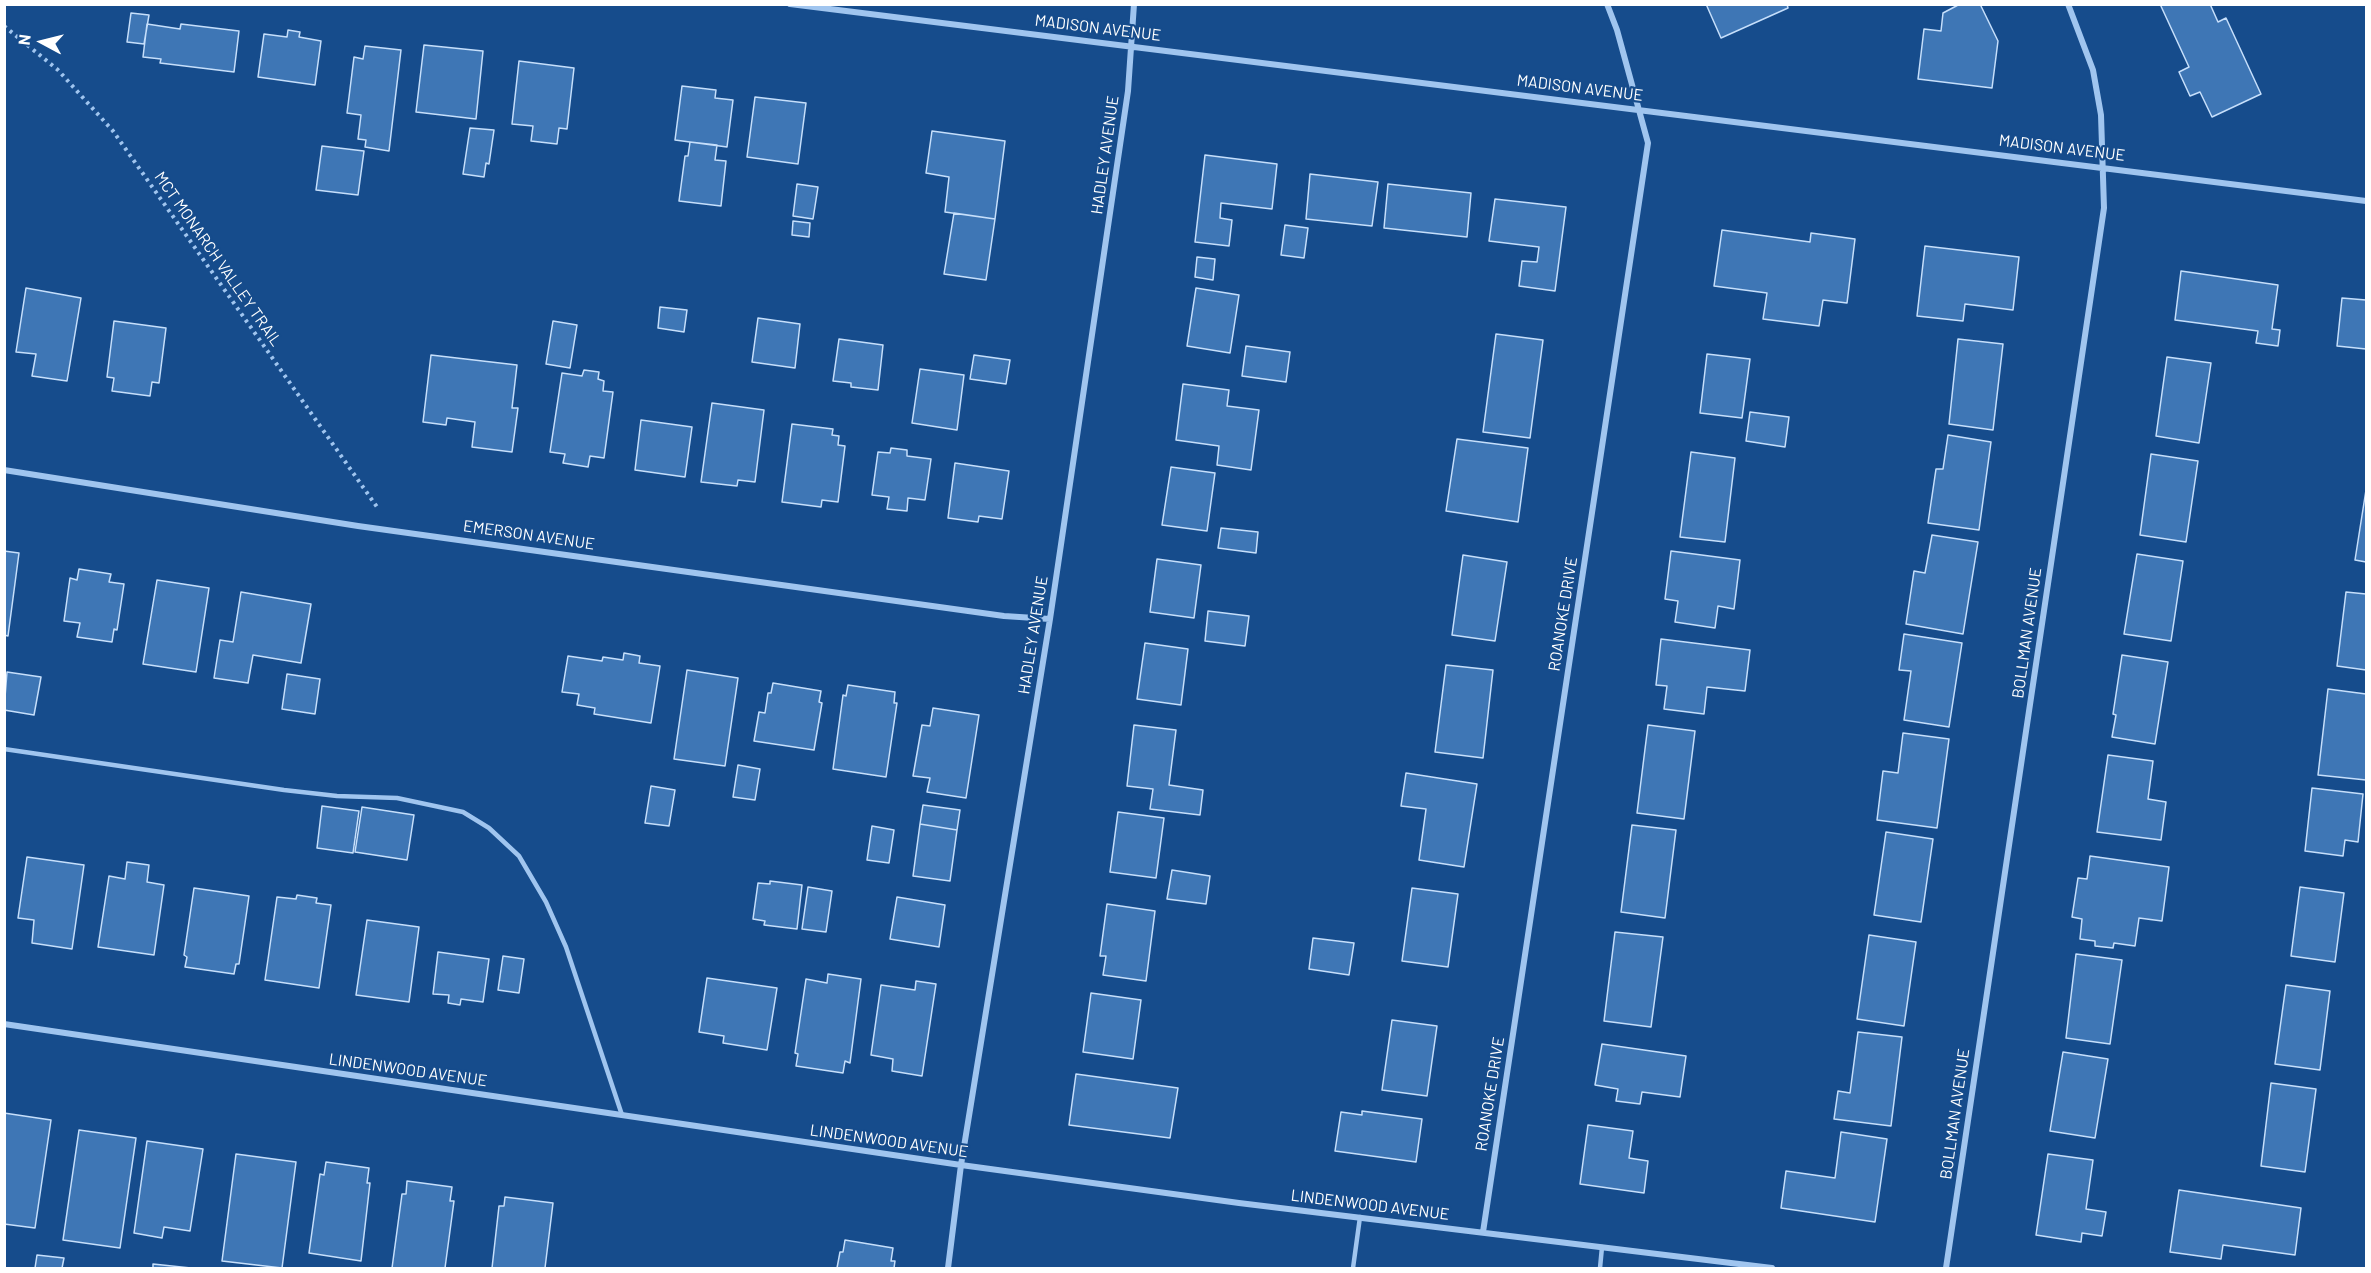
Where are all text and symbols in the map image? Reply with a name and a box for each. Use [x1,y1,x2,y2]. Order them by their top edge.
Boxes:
street label: MADISON AVENUE [1034,11,1162,45]
north arrow [12,12,72,72]
text: N [14,33,34,46]
street label: MADISON AVENUE [1516,71,1644,105]
street label: HADLEY AVENUE [1087,94,1123,216]
street label: MADISON AVENUE [1998,131,2126,165]
street label: MCT MONARCH VALLEY TRAIL [150,168,286,350]
street label: EMERSON AVENUE [462,516,596,554]
street label: ROANOKE DRIVE [1544,555,1582,673]
street label: BOLLMAN AVENUE [2008,566,2046,700]
street label: HADLEY AVENUE [1014,574,1052,696]
street label: ROANOKE DRIVE [1471,1035,1509,1153]
street label: BOLLMAN AVENUE [1936,1047,1974,1181]
street label: LINDENWOOD AVENUE [328,1049,488,1091]
street label: LINDENWOOD AVENUE [809,1120,969,1162]
street label: LINDENWOOD AVENUE [1290,1186,1450,1224]

